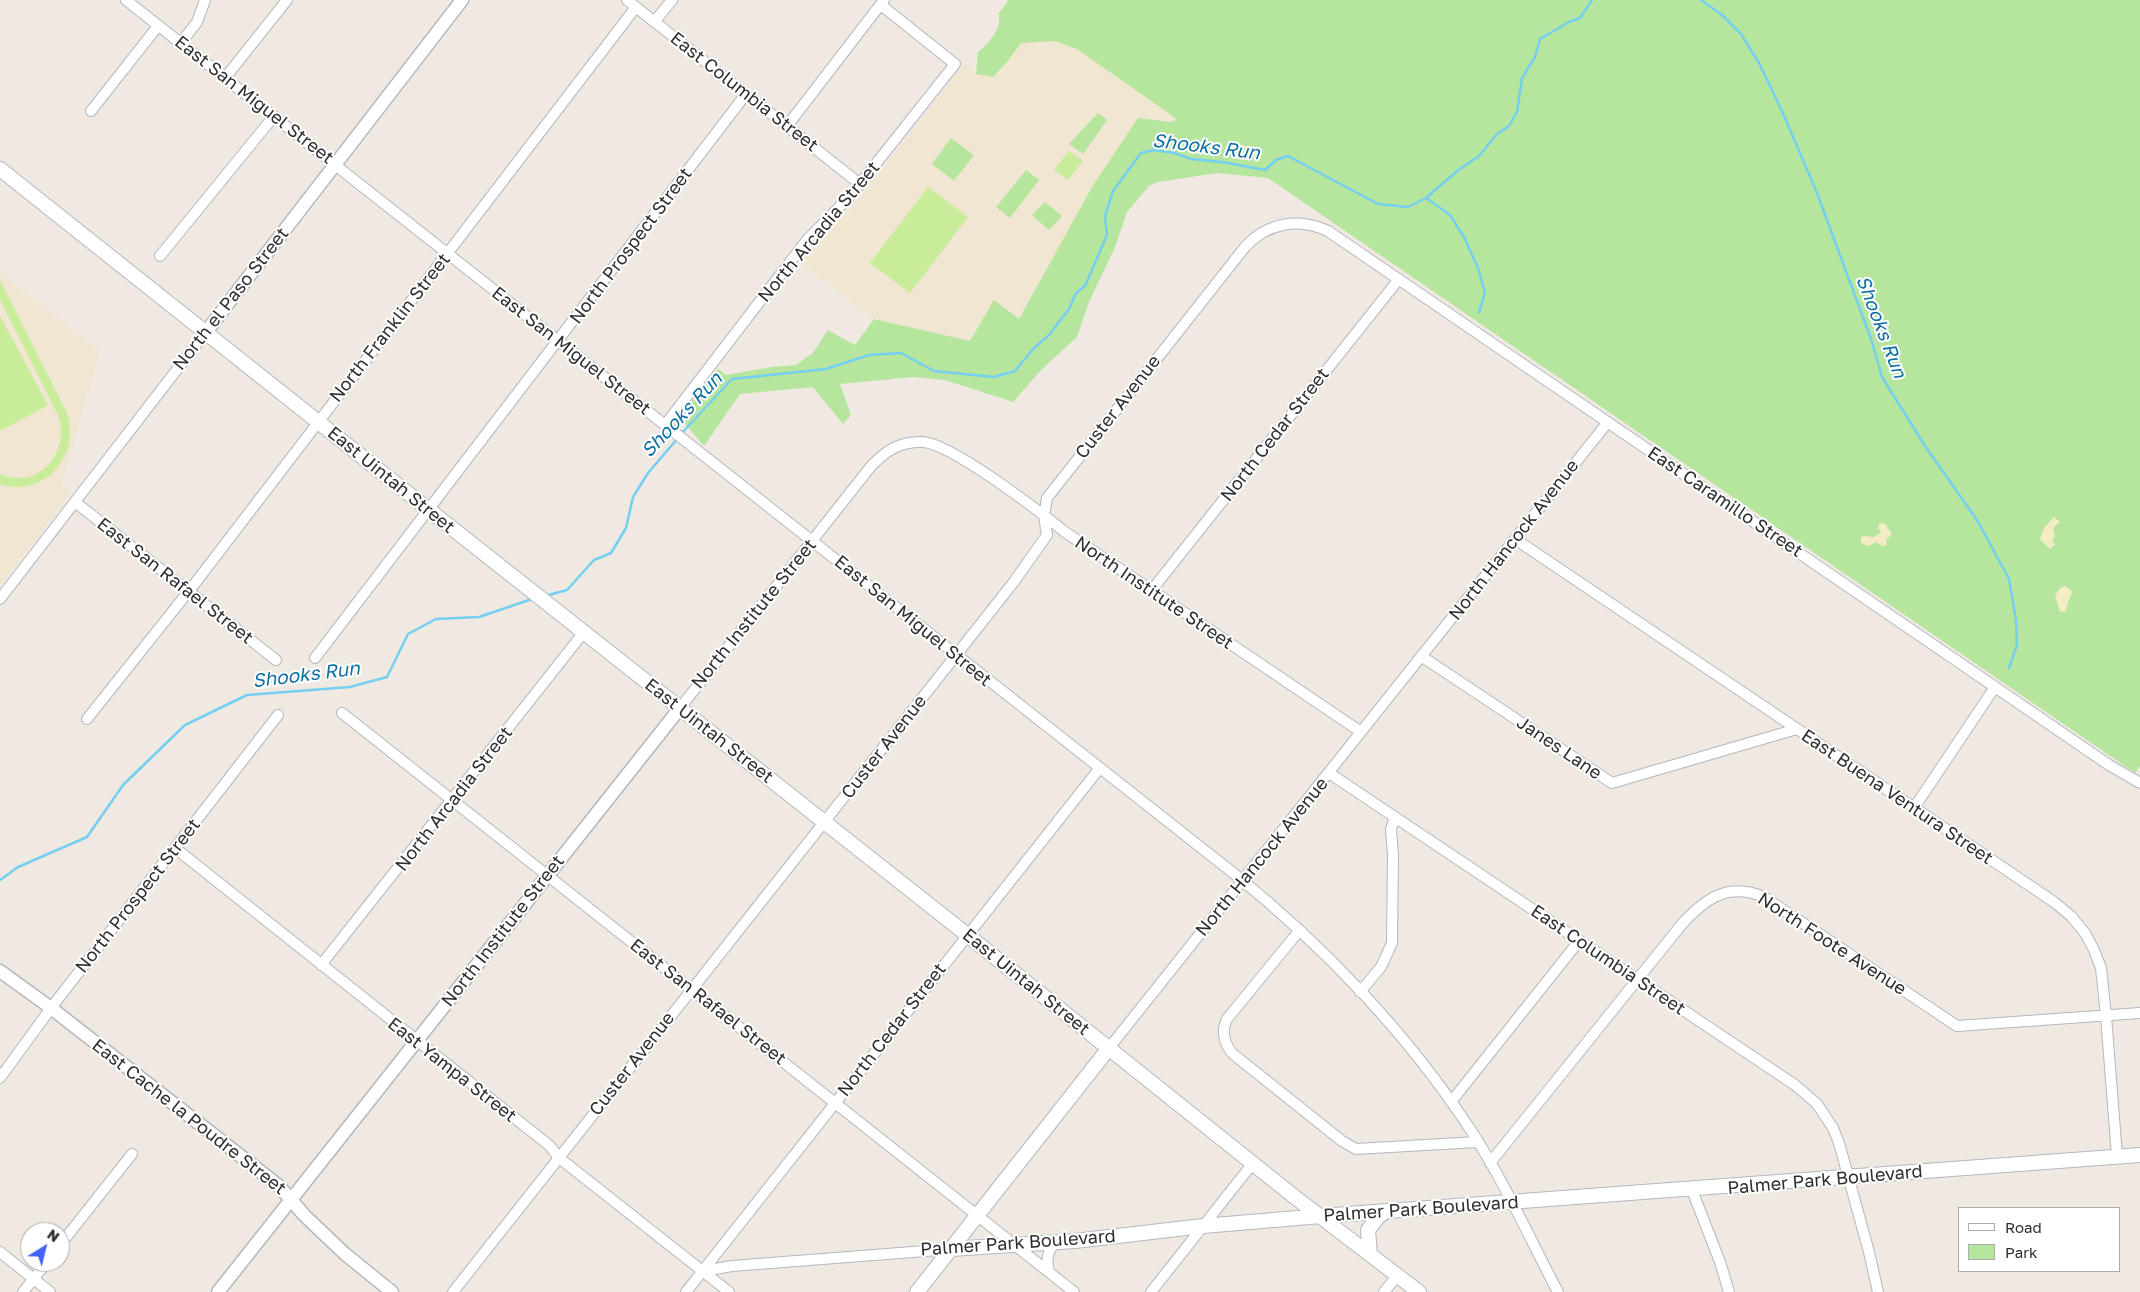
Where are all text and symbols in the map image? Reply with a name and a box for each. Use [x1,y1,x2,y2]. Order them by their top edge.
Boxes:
street label: East Columbia Street [666,28,822,156]
street label: East San Miguel Street [170,31,338,169]
water label: Shooks Run [1151,129,1261,165]
street label: North Arcadia Street [754,157,884,307]
street label: North Prospect Street [565,164,697,328]
street label: North el Paso Street [169,223,293,375]
street label: North Franklin Street [325,249,455,407]
water label: Shooks Run [1851,273,1911,381]
street label: East San Miguel Street [487,282,655,420]
street label: Custer Avenue [1071,351,1165,463]
street label: North Cedar Street [1216,364,1334,506]
water label: Shooks Run [637,368,727,462]
street label: East Uintah Street [323,422,459,538]
street label: East Caramillo Street [1643,442,1807,562]
street label: North Hancock Avenue [1444,455,1584,625]
street label: East San Rafael Street [93,513,257,649]
street label: North Institute Street [1071,532,1237,654]
street label: North Institute Street [687,535,821,693]
street label: East San Miguel Street [830,551,996,691]
water label: Shooks Run [251,657,361,693]
street label: East Uintah Street [640,674,778,788]
street label: Custer Avenue [837,691,931,803]
street label: Janes Lane [1512,712,1606,784]
street label: North Arcadia Street [391,722,517,876]
street label: East Buena Ventura Street [1797,725,1997,869]
street label: North Hancock Avenue [1191,773,1333,941]
street label: North Prospect Street [71,815,205,977]
street label: North Institute Street [437,851,569,1011]
street label: North Foote Avenue [1754,888,1910,1000]
street label: East Columbia Street [1527,900,1689,1020]
street label: East Uintah Street [958,924,1094,1040]
street label: East San Rafael Street [626,934,790,1070]
street label: North Cedar Street [833,959,951,1101]
street label: Custer Avenue [585,1008,679,1120]
street label: East Yampa Street [383,1013,521,1127]
street label: East Cache la Poudre Street [88,1035,290,1199]
street label: Palmer Park Boulevard [1726,1161,1924,1199]
street label: Palmer Park Boulevard [1323,1191,1519,1227]
legend [1958,1207,2120,1272]
text: Road [2005,1218,2042,1236]
north arrow [20,1222,70,1272]
text: N [44,1225,63,1245]
street label: Palmer Park Boulevard [920,1225,1116,1261]
text: Park [2005,1243,2037,1261]

